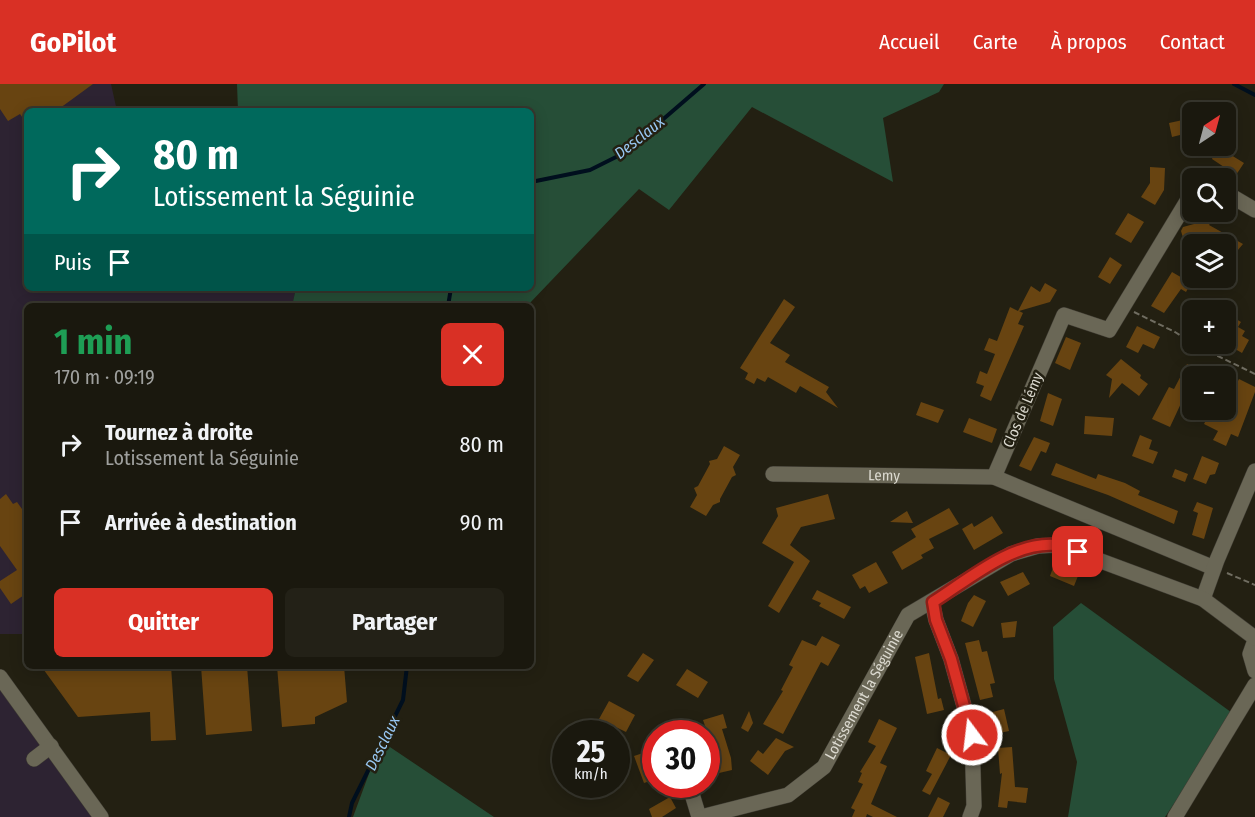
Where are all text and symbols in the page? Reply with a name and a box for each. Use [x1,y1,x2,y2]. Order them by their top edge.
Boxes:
text: GoPilot [30,26,116,59]
text: Accueil [879,29,940,55]
text: Carte [973,29,1018,55]
text: À propos [1051,29,1127,55]
text: Contact [1160,29,1225,55]
north arrow [1182,102,1236,156]
map controls [1182,102,1236,420]
water label: Desclaux [610,111,669,163]
text: 80 m [153,130,239,180]
icon: right [54,132,132,210]
button: search [1182,168,1236,222]
text: Lotissement la Séguinie [153,181,415,213]
button: layers [1182,234,1236,288]
icon: arrive [103,246,136,279]
text: Puis [54,249,91,276]
button: + [1182,300,1236,354]
text: 1 min [54,320,132,364]
button: close [441,323,504,386]
text: 170 m · 09:19 [54,365,155,389]
button: − [1182,366,1236,420]
street label: Clos de Lémy [999,369,1047,450]
text: Tournez à droite [105,419,253,446]
icon: right [54,428,87,461]
text: 80 m [459,431,504,458]
text: Lotissement la Séguinie [105,446,299,470]
street label: Lemy [868,466,900,485]
icon: arrive [54,506,87,539]
text: Arrivée à destination [105,509,297,536]
text: 90 m [460,509,504,536]
pin [1052,526,1103,577]
icon: arrive [1061,535,1094,568]
button: Quitter [54,588,273,657]
button: Partager [285,588,504,657]
street label: Lotissement la Séguinie [821,627,907,763]
position arrow [940,703,1004,767]
water label: Desclaux [361,712,404,774]
speed limit sign: 30 [642,720,720,798]
text: 25 [577,734,605,770]
text: km/h [574,765,608,783]

